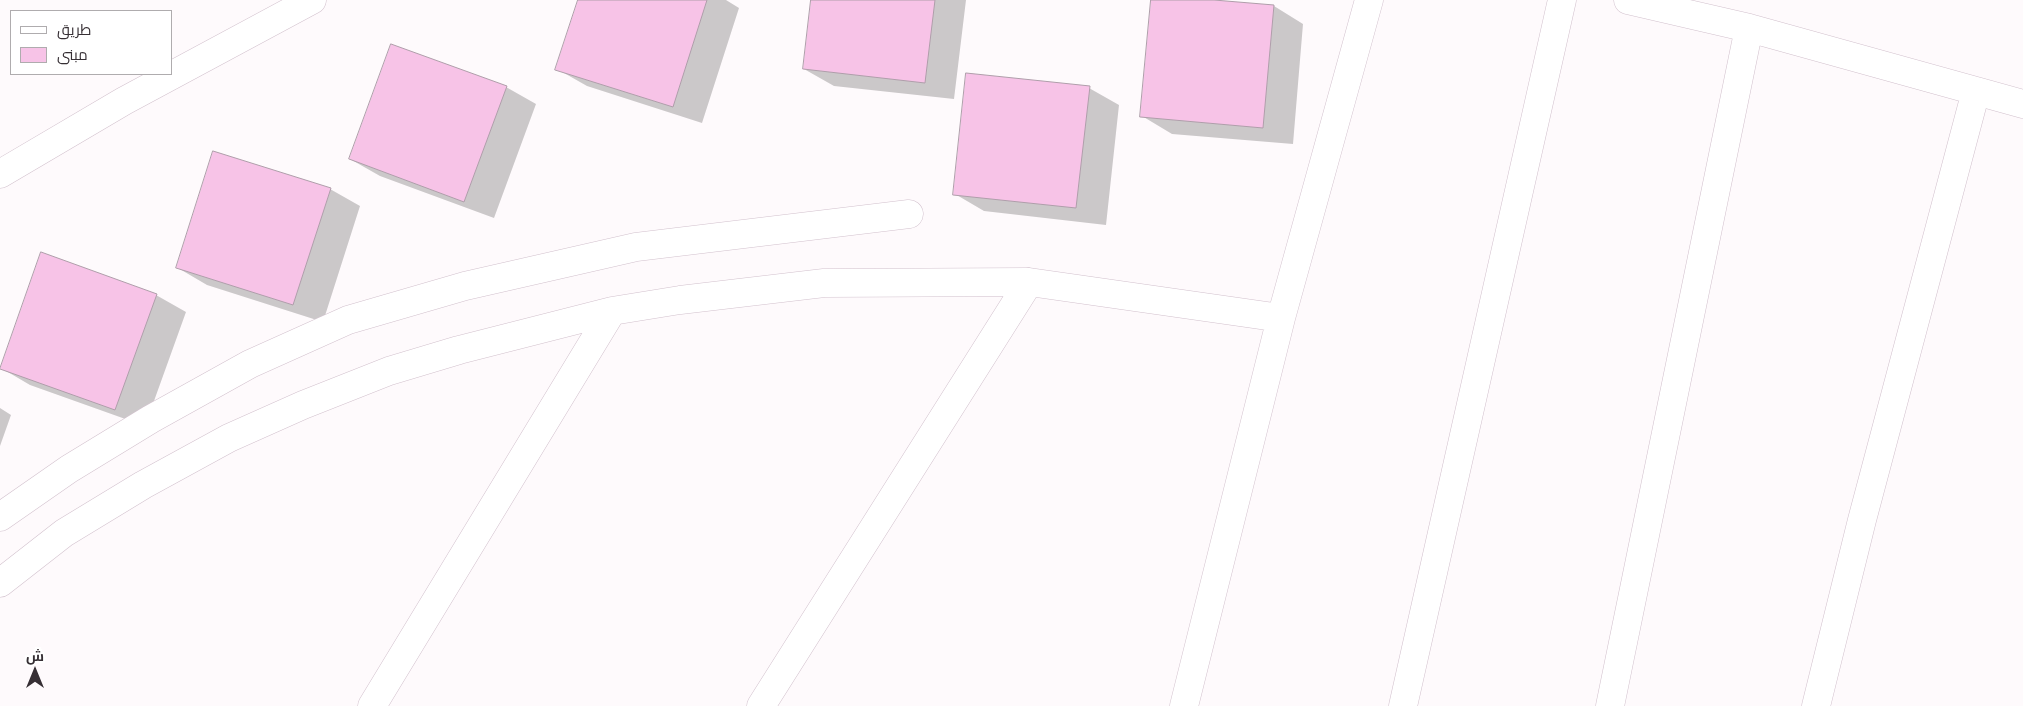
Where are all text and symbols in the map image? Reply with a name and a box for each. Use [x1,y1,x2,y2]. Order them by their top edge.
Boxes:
legend [10,10,172,75]
text: طريق [57,21,91,39]
text: مبنى [57,46,88,64]
north arrow [10,646,60,696]
text: ش [26,648,44,664]

